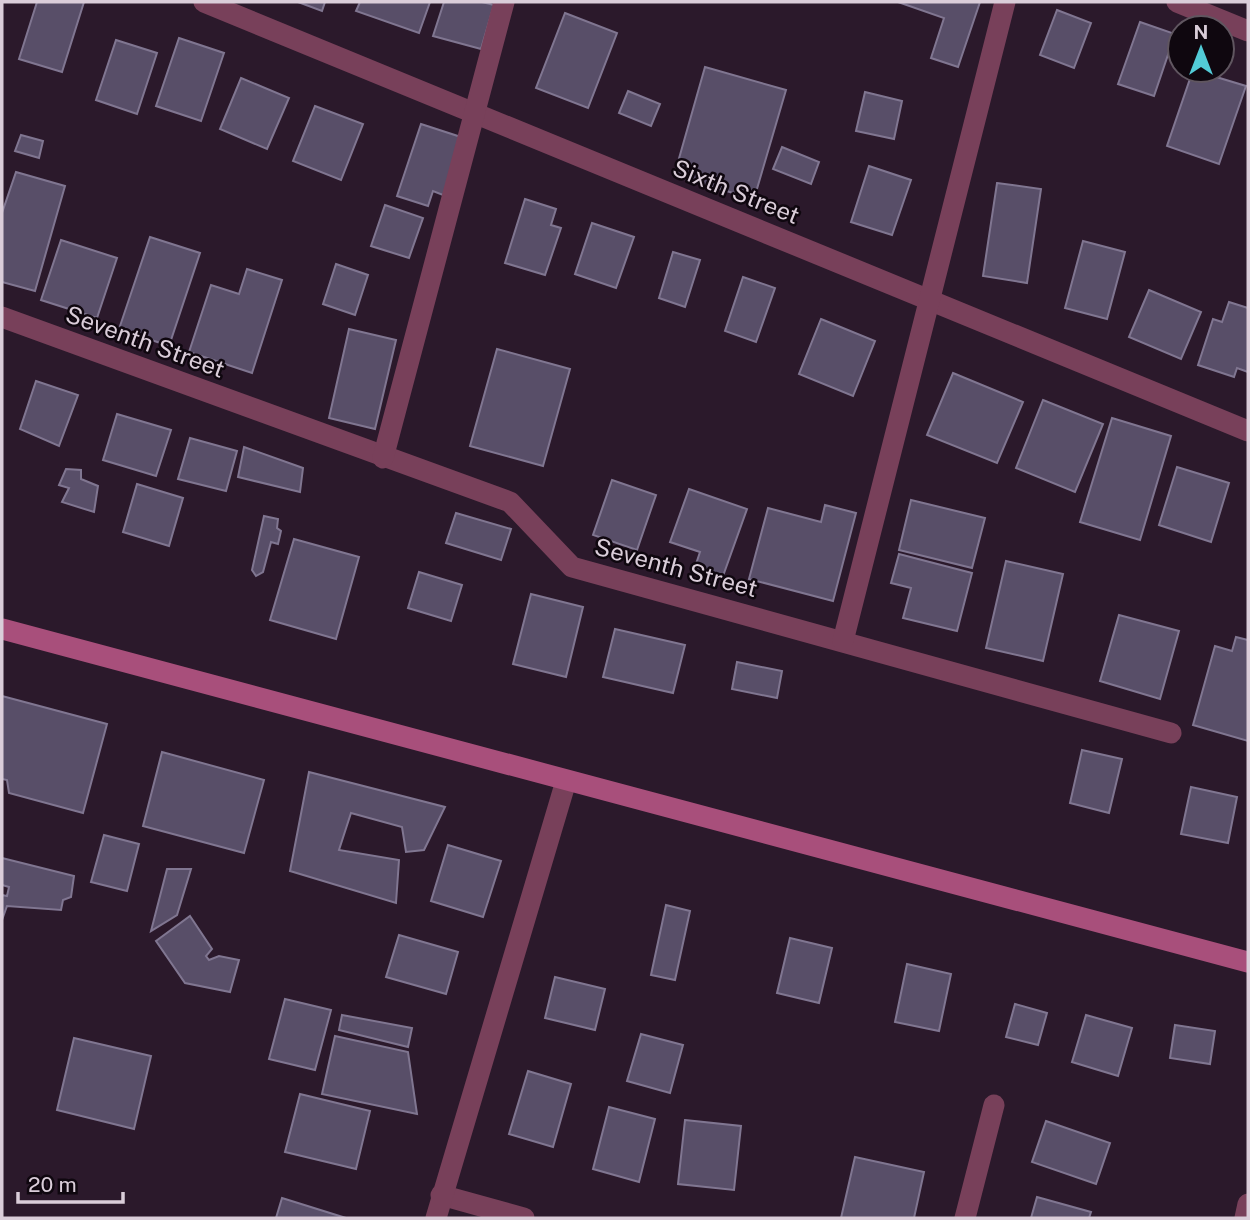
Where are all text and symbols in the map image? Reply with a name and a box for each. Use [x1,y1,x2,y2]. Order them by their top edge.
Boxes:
north arrow [1166,14,1236,84]
text: N [1194,21,1208,43]
street label: Sixth Street [669,153,804,229]
street label: Seventh Street [62,299,229,383]
street label: Seventh Street [592,532,761,602]
scale bar [18,1160,122,1204]
text: 20 m [28,1172,77,1197]

